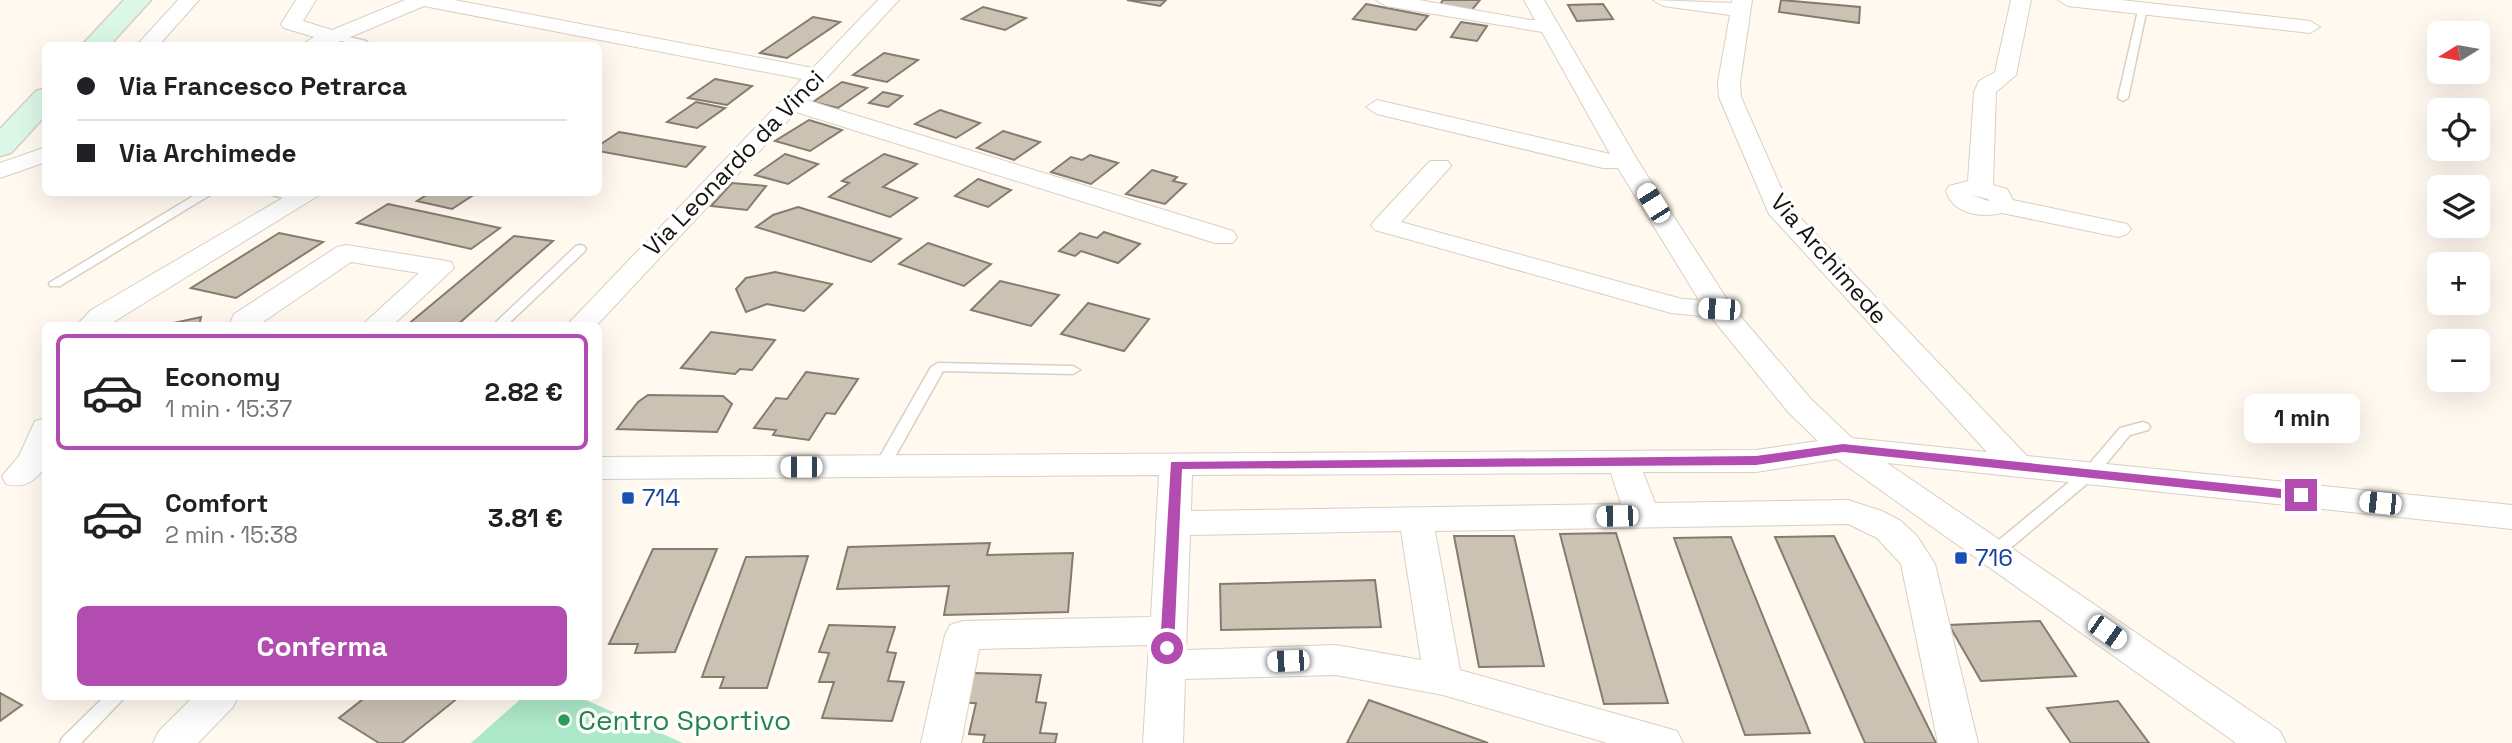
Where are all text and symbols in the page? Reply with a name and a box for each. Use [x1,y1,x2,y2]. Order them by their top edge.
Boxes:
north arrow [2427,21,2490,84]
map controls [2427,21,2490,392]
street label: Via Leonardo da Vinci [637,63,831,262]
text: Via Francesco Petrarca [119,69,407,103]
button: locate [2427,98,2490,161]
text: Via Archimede [119,136,297,170]
button: layers [2427,175,2490,238]
car [1633,180,1674,226]
street label: Via Archimede [1764,187,1895,331]
button: + [2427,252,2490,315]
car [1698,297,1741,321]
button: − [2427,329,2490,392]
text: Economy [165,360,281,394]
icon: car [81,361,144,424]
text: 2.82 € [485,375,563,409]
callout: 1 min [2243,393,2359,442]
text: 1 min · 15:37 [165,394,292,424]
text: 1 min [2274,403,2330,433]
car [781,457,823,478]
route end [2285,479,2317,511]
place label: 714 [642,482,680,513]
text: Comfort [165,486,268,520]
icon: car [81,487,144,550]
marker: 714 [620,490,636,506]
car [2359,490,2402,516]
text: 3.81 € [488,501,563,535]
car [1596,505,1639,527]
text: 2 min · 15:38 [165,520,298,550]
place label: 716 [1975,542,2013,573]
marker: 716 [1953,550,1969,566]
button: Conferma [77,606,567,686]
car [2084,611,2131,653]
route start [1151,632,1183,664]
car [1267,650,1310,672]
place label: Centro Sportivo [578,702,791,738]
marker: Centro Sportivo [556,712,572,728]

